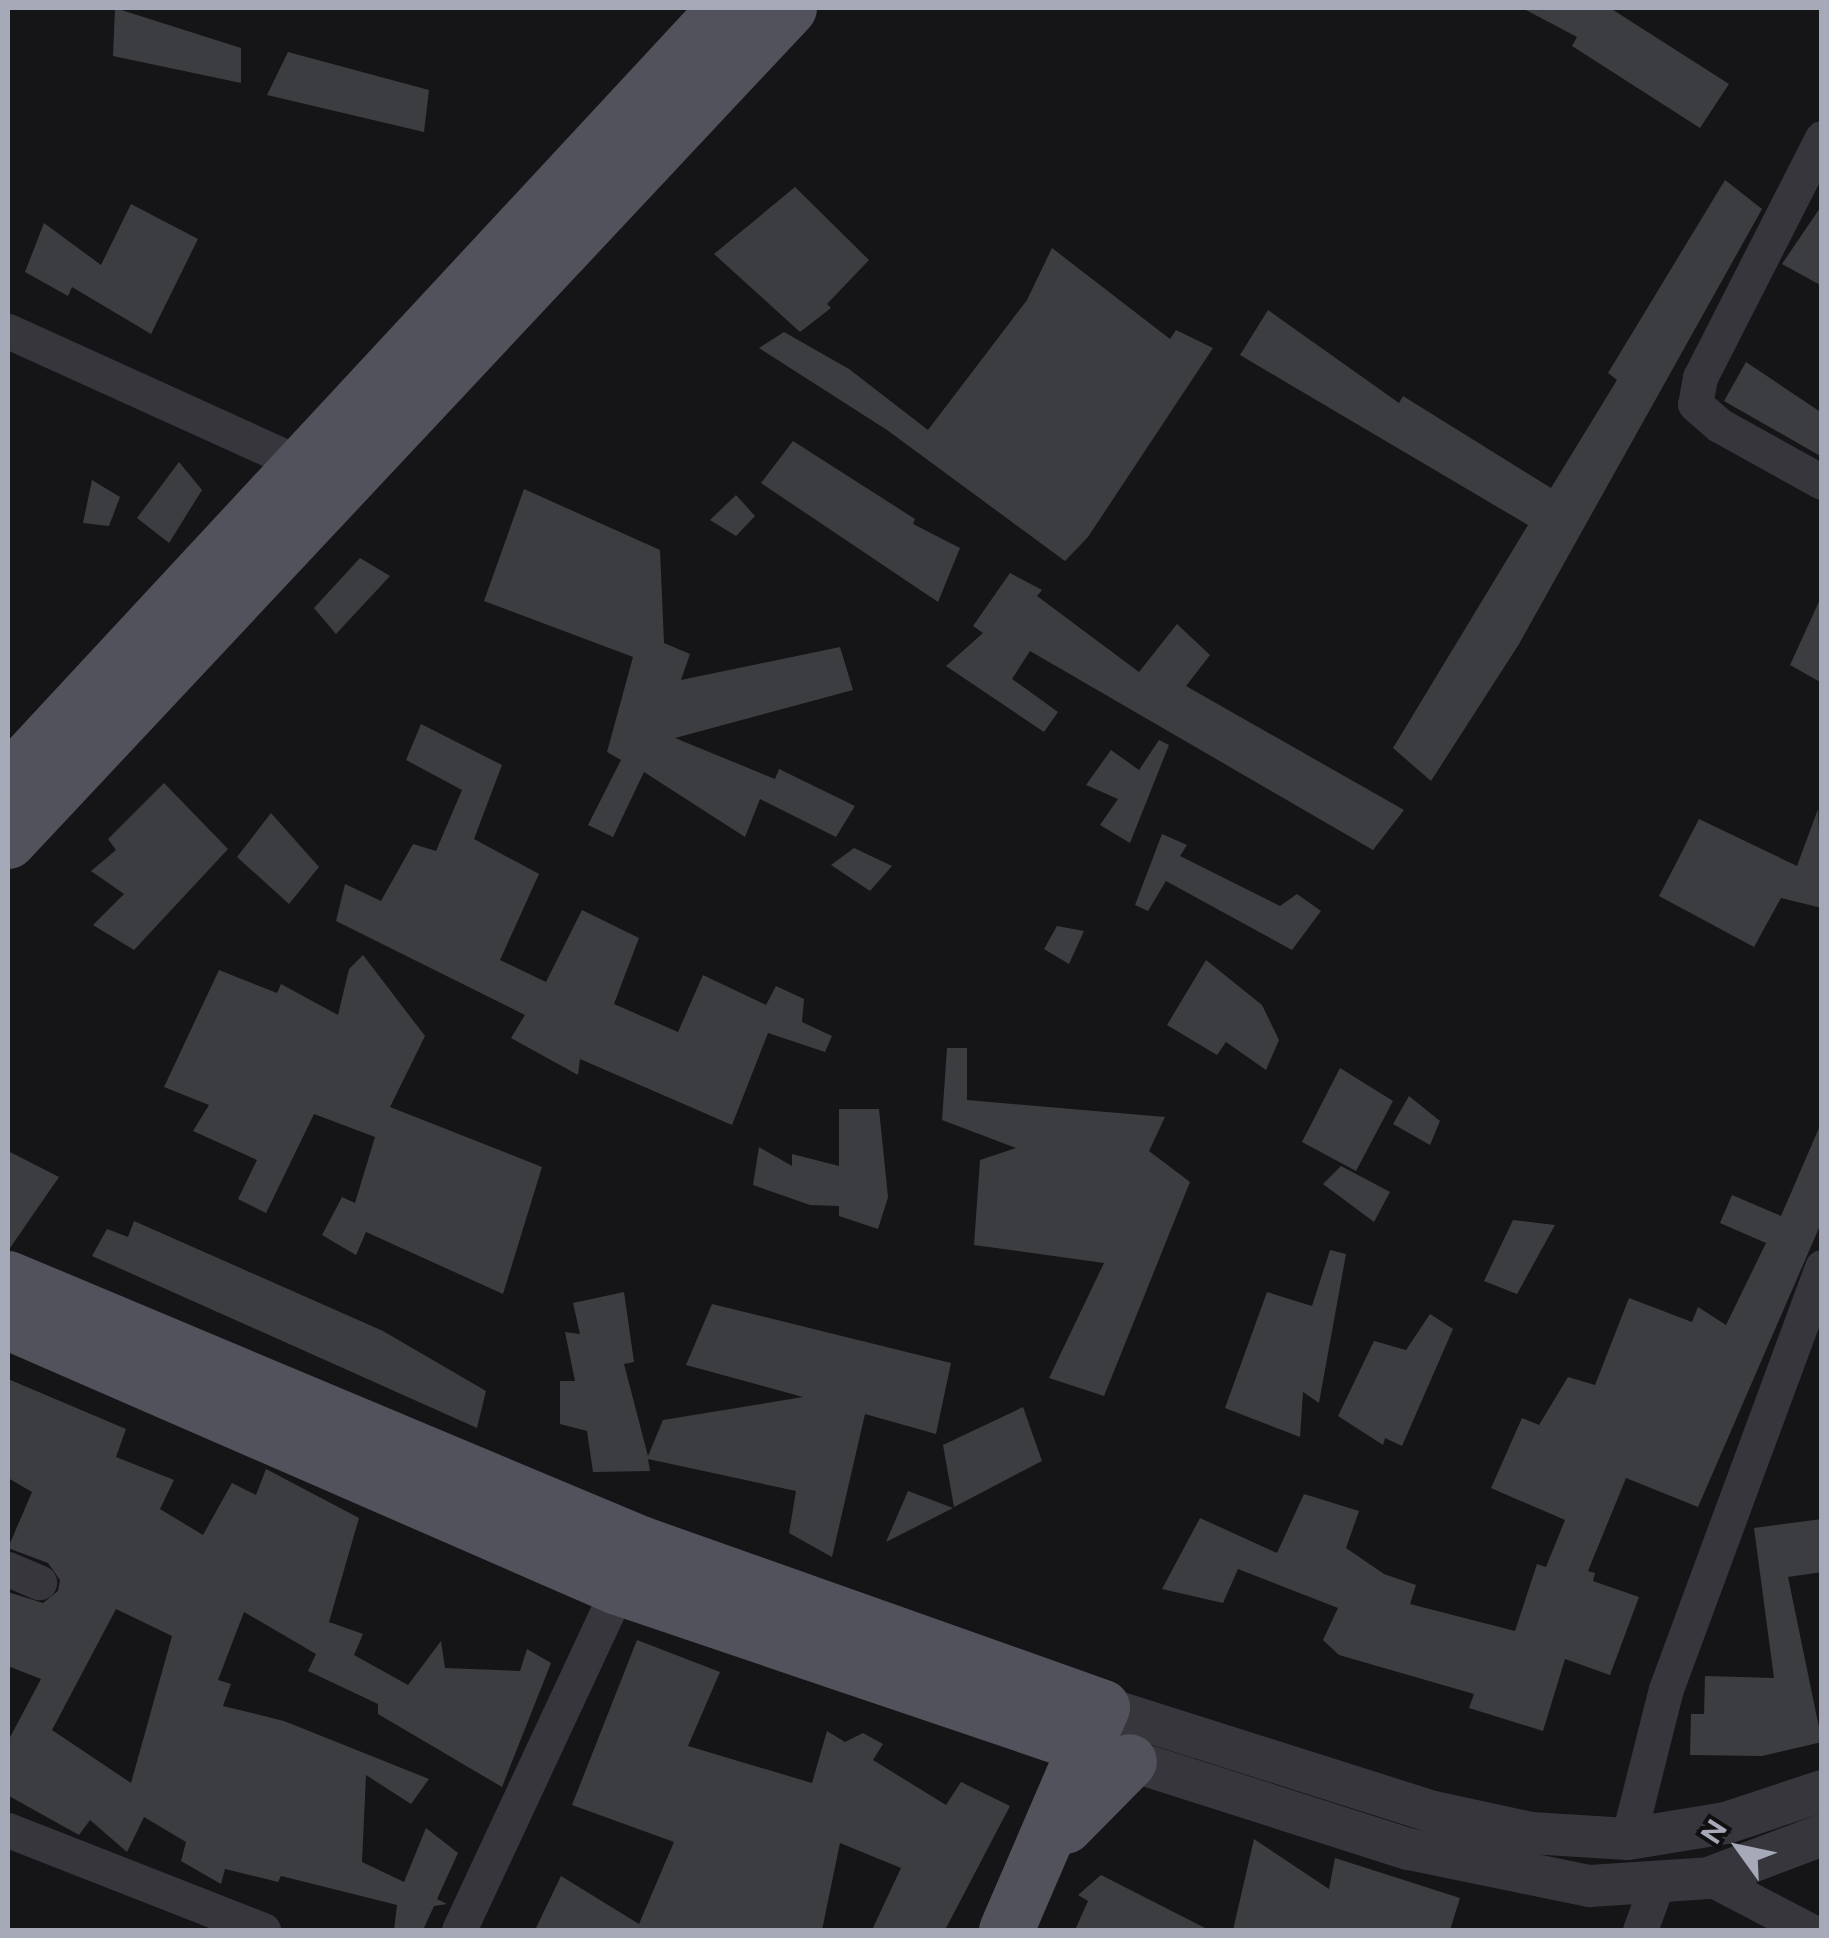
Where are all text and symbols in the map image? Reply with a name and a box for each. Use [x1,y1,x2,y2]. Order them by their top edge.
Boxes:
north arrow [1689,1798,1789,1898]
text: N [1694,1813,1733,1850]

